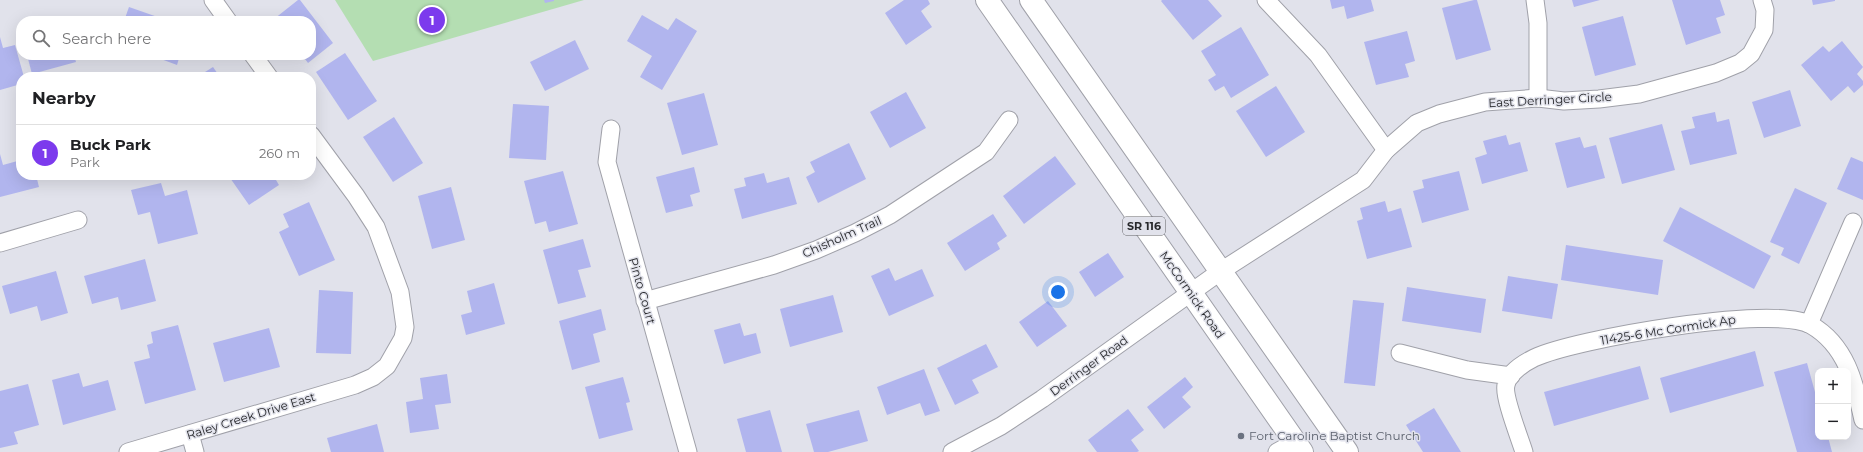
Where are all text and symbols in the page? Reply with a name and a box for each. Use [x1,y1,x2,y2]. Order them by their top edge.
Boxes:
pin: 1 [419,5,445,35]
search box [16,16,316,60]
icon: search [30,27,52,49]
text: Search here [62,29,151,48]
text: Nearby [32,88,96,108]
street label: East Derringer Circle [1488,89,1612,110]
text: Buck Park [70,135,151,154]
text: 1 [42,145,48,161]
text: 260 m [259,145,300,161]
text: Park [70,154,100,170]
street label: Chisholm Trail [800,212,884,261]
road number: SR 116 [1123,217,1165,235]
street label: McCormick Road [1157,248,1228,341]
street label: Pinto Court [626,256,659,326]
your location [1048,282,1068,302]
street label: 11425-6 Mc Cormick Ap [1599,311,1737,348]
street label: Derringer Road [1047,332,1131,399]
map controls [1815,368,1851,440]
button: + [1815,368,1851,404]
street label: Raley Creek Drive East [185,389,317,442]
button: − [1815,404,1851,440]
place label: Fort Caroline Baptist Church [1249,428,1420,443]
marker: Fort Caroline Baptist Church [1236,431,1246,441]

